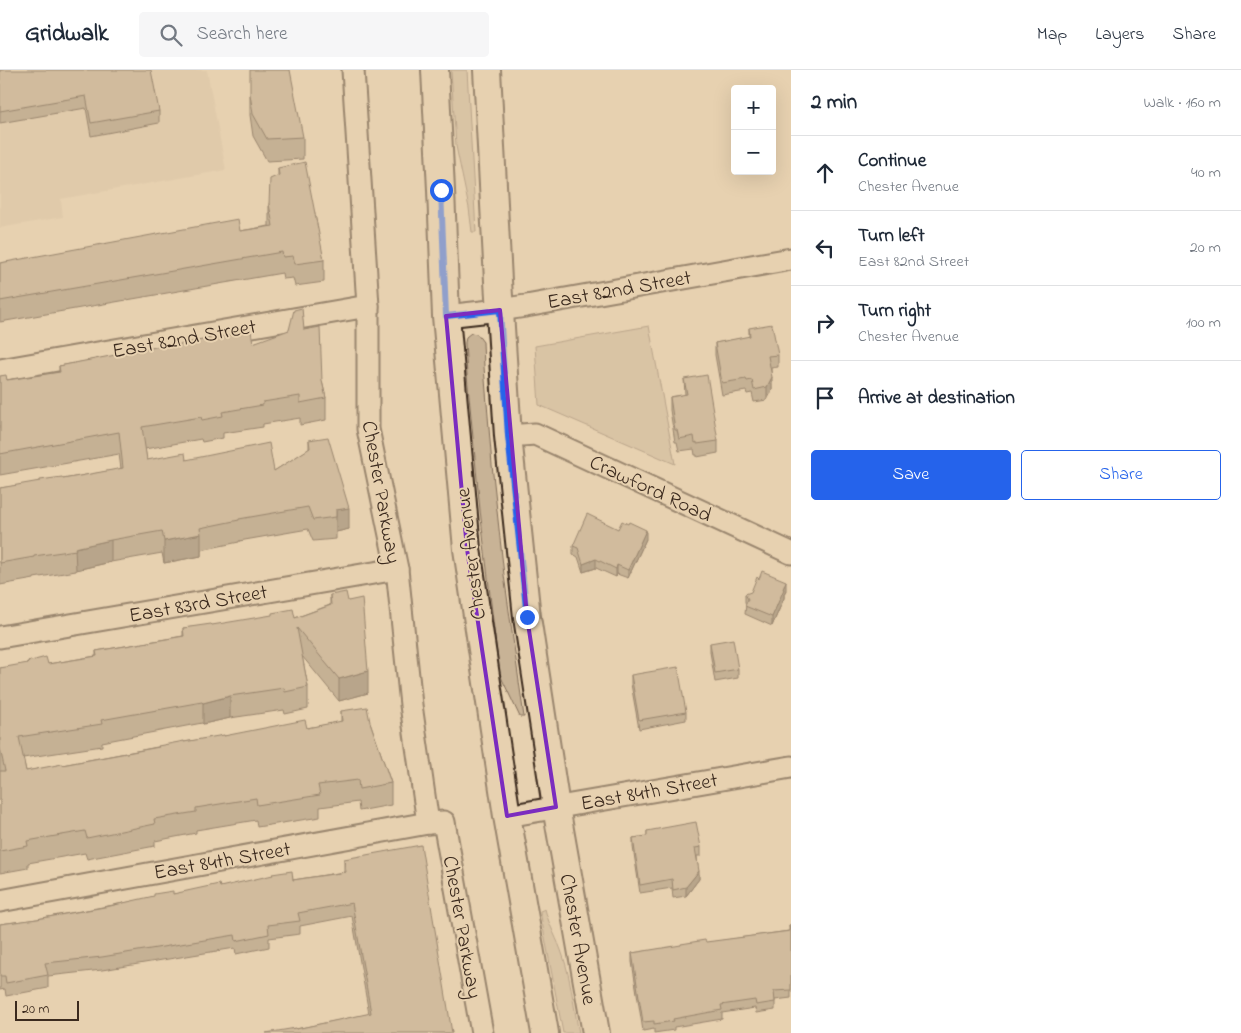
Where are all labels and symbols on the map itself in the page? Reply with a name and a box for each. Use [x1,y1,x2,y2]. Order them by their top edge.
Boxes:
route start [430,179,453,202]
street label: East 82nd Street [545,264,694,318]
street label: East 82nd Street [110,313,259,367]
street label: Chester Parkway [351,419,407,566]
street label: Crawford Road [584,448,716,531]
street label: Chester Avenue [449,486,495,621]
street label: East 83rd Street [127,578,270,632]
route end [516,606,539,629]
street label: East 84th Street [578,766,720,820]
street label: East 84th Street [151,835,293,889]
street label: Chester Parkway [432,854,488,1001]
street label: Chester Avenue [551,871,603,1008]
scale bar [15,998,79,1021]

